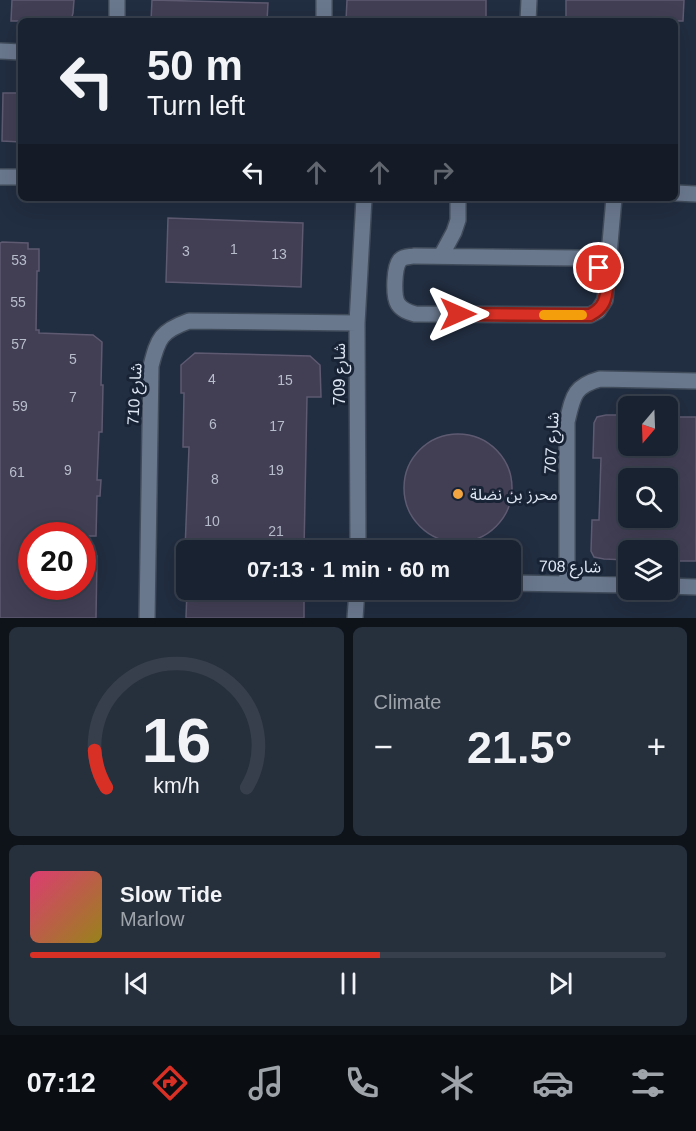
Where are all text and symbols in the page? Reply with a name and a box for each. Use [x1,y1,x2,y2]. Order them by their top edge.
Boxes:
icon: left [48,42,126,120]
text: 50 m [147,42,243,89]
text: Turn left [147,91,245,121]
icon: left [237,156,270,189]
icon: ahead [300,156,333,189]
icon: ahead [363,156,396,189]
icon: right [426,156,459,189]
house number: 1 [230,241,238,257]
pin [573,242,624,293]
house number: 3 [182,243,190,259]
house number: 13 [271,246,287,262]
icon: arrive [582,251,615,284]
house number: 53 [11,252,27,268]
position arrow [426,282,490,346]
house number: 55 [10,294,26,310]
house number: 57 [11,336,27,352]
street label: شارع 709 [331,343,352,405]
house number: 5 [69,351,77,367]
street label: شارع 710 [124,362,149,426]
house number: 4 [208,371,216,387]
house number: 15 [277,372,293,388]
house number: 7 [69,389,77,405]
north arrow [618,396,678,456]
map controls [618,396,678,600]
house number: 59 [12,398,28,414]
street label: شارع 707 [541,411,566,475]
house number: 6 [209,416,217,432]
house number: 17 [269,418,285,434]
house number: 9 [64,462,72,478]
house number: 19 [268,462,284,478]
house number: 61 [9,464,25,480]
button: search [618,468,678,528]
house number: 8 [211,471,219,487]
place label: محرز بن نضلة [470,486,558,504]
marker: محرز بن نضلة [451,487,465,501]
house number: 10 [204,513,220,529]
speed limit sign: 20 [18,522,96,600]
house number: 21 [268,523,284,539]
button: layers [618,540,678,600]
text: 07:13 · 1 min · 60 m [247,557,450,582]
street label: شارع 708 [539,557,601,580]
text: Climate [374,691,441,713]
text: 16 [142,706,211,775]
text: 21.5° [467,722,573,773]
text: − [374,728,393,765]
text: + [647,728,666,765]
text: km/h [153,775,199,799]
text: Slow Tide [120,882,222,907]
text: Marlow [120,908,184,930]
icon: previous [120,967,153,1000]
icon: pause [332,967,365,1000]
icon: next [544,967,577,1000]
icon: directions [149,1062,191,1104]
icon: music [245,1062,287,1104]
icon: phone [341,1062,383,1104]
icon: climate [436,1062,478,1104]
icon: car [532,1062,574,1104]
icon: filters [627,1062,669,1104]
text: 07:12 [27,1068,96,1098]

